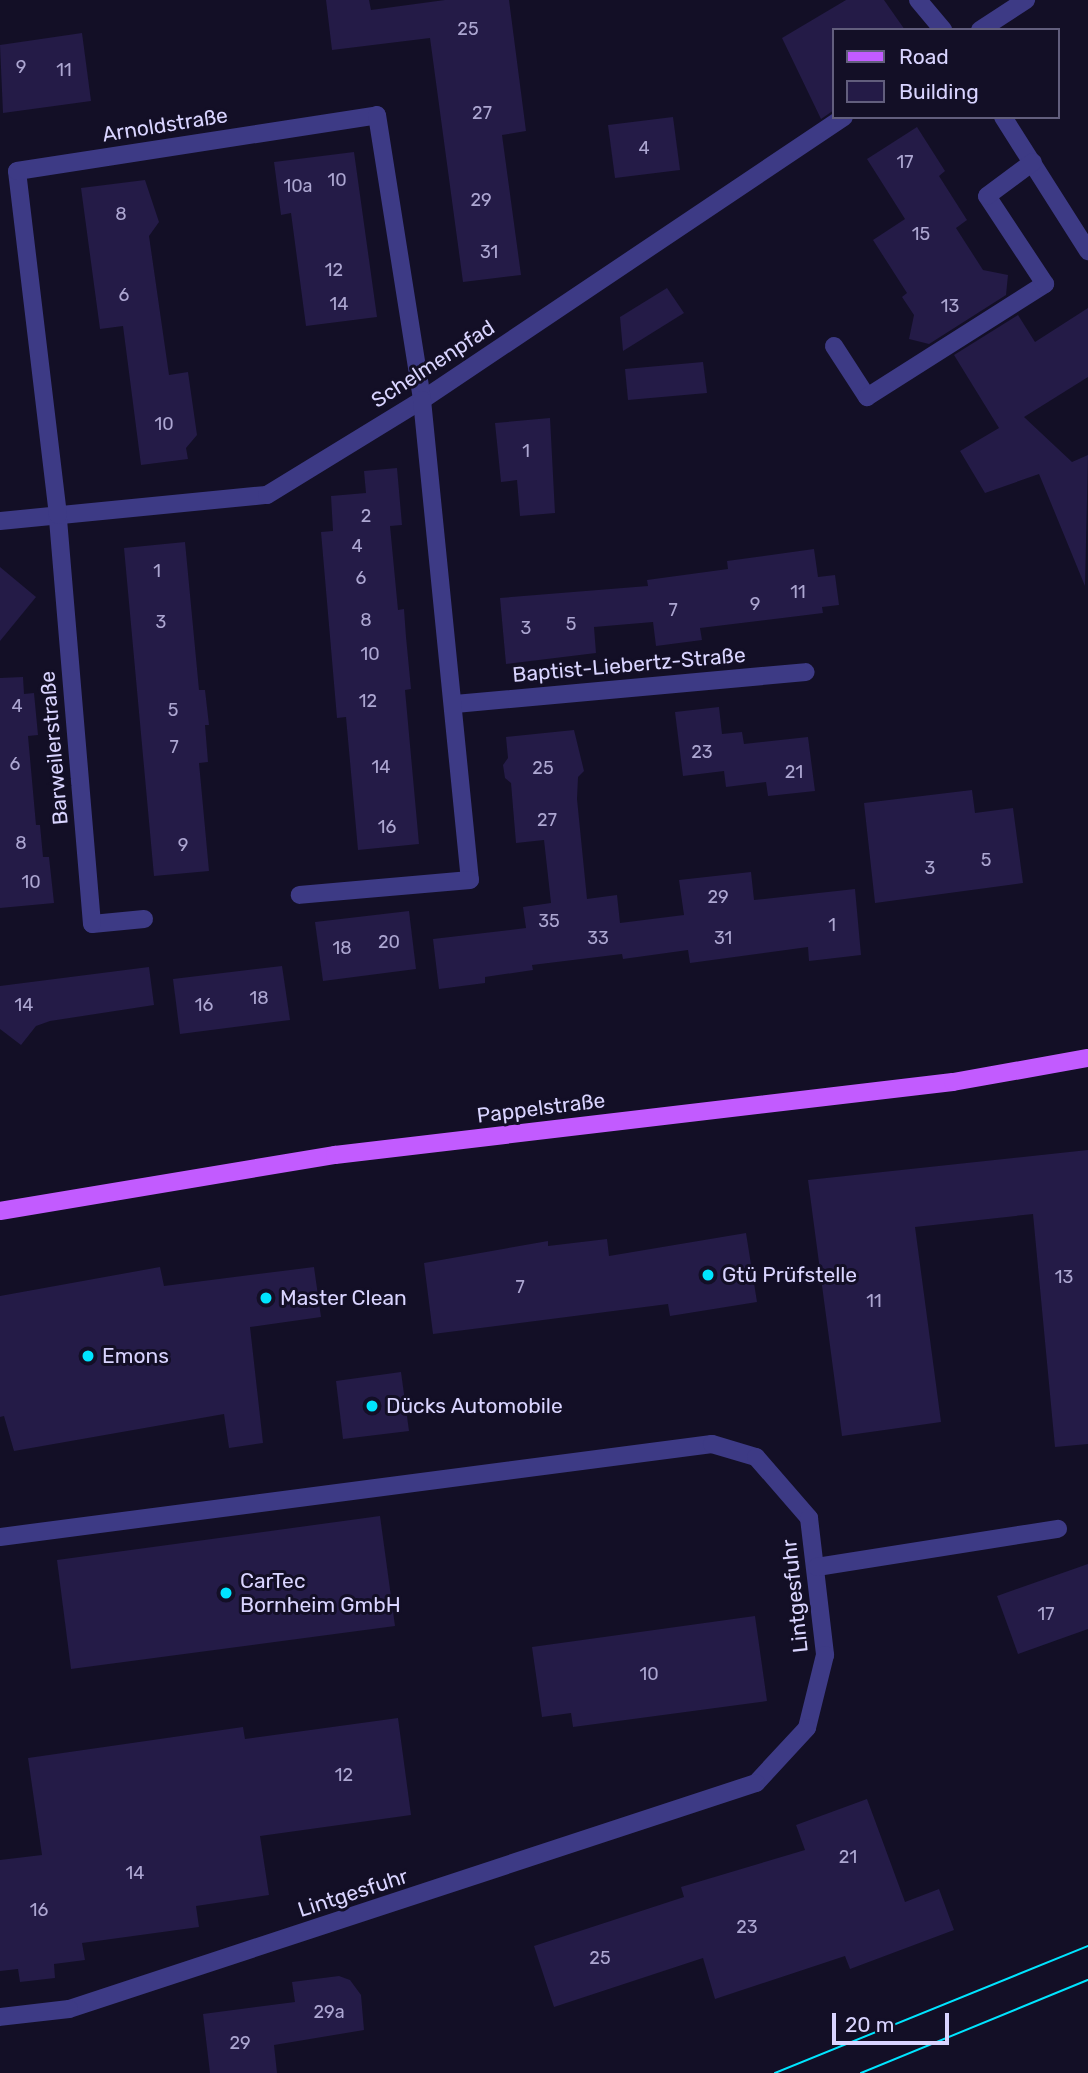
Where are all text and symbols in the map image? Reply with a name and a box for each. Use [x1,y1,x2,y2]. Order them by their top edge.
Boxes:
house number: 25 [457,18,479,40]
legend [832,28,1060,119]
text: Road [899,44,949,69]
house number: 9 [16,56,26,78]
house number: 11 [56,59,72,81]
text: Building [899,79,979,104]
house number: 27 [472,102,492,124]
street label: Arnoldstraße [100,103,230,147]
house number: 4 [638,137,650,159]
house number: 17 [897,151,913,173]
house number: 10 [327,169,347,191]
house number: 10a [283,175,313,197]
house number: 29 [470,189,492,211]
house number: 8 [115,203,127,225]
house number: 15 [912,223,930,245]
house number: 31 [480,241,498,263]
house number: 12 [325,259,343,281]
house number: 6 [119,284,129,306]
house number: 14 [330,293,348,315]
house number: 13 [941,295,959,317]
street label: Schelmenpfad [367,315,499,413]
house number: 10 [154,413,174,435]
house number: 1 [522,440,530,462]
house number: 2 [361,505,371,527]
house number: 4 [351,535,363,557]
house number: 1 [153,560,161,582]
house number: 6 [356,567,366,589]
house number: 11 [790,581,806,603]
house number: 9 [750,593,760,615]
house number: 7 [668,599,678,621]
house number: 8 [360,609,372,631]
house number: 3 [156,611,166,633]
house number: 5 [566,613,576,635]
house number: 3 [521,617,531,639]
street label: Baptist-Liebertz-Straße [511,642,747,688]
house number: 10 [360,643,380,665]
street label: Barweilerstraße [35,670,73,826]
house number: 12 [359,690,377,712]
house number: 4 [11,695,23,717]
house number: 5 [168,699,178,721]
house number: 7 [169,736,179,758]
house number: 23 [691,741,713,763]
house number: 6 [10,753,20,775]
house number: 14 [372,756,390,778]
house number: 25 [532,757,554,779]
house number: 21 [785,761,803,783]
house number: 27 [537,809,557,831]
house number: 16 [378,816,396,838]
house number: 8 [15,832,27,854]
house number: 9 [178,834,188,856]
house number: 5 [981,849,991,871]
house number: 3 [925,857,935,879]
house number: 10 [21,871,41,893]
house number: 29 [707,886,729,908]
house number: 35 [538,910,560,932]
house number: 1 [828,914,836,936]
house number: 33 [587,927,609,949]
house number: 31 [714,927,732,949]
house number: 20 [378,931,400,953]
house number: 18 [332,937,352,959]
house number: 18 [249,987,269,1009]
house number: 14 [15,994,33,1016]
house number: 16 [195,994,213,1016]
street label: Pappelstraße [475,1088,607,1128]
place label: Gtü Prüfstelle [722,1262,857,1288]
house number: 13 [1055,1266,1073,1288]
marker: Gtü Prüfstelle [700,1267,716,1283]
house number: 7 [515,1276,525,1298]
place label: Master Clean [280,1285,407,1311]
marker: Master Clean [258,1290,274,1306]
house number: 11 [866,1290,882,1312]
place label: Emons [102,1343,169,1369]
marker: Emons [80,1348,96,1364]
place label: Dücks Automobile [386,1393,563,1419]
marker: Dücks Automobile [364,1398,380,1414]
street label: Lintgesfuhr [777,1538,813,1654]
place label: CarTec Bornheim GmbH [240,1568,401,1618]
marker: CarTec Bornheim GmbH [218,1585,234,1601]
house number: 17 [1038,1603,1054,1625]
house number: 10 [639,1663,659,1685]
house number: 12 [335,1764,353,1786]
house number: 21 [839,1846,857,1868]
house number: 14 [126,1862,144,1884]
street label: Lintgesfuhr [295,1863,411,1923]
house number: 16 [30,1899,48,1921]
house number: 23 [736,1916,758,1938]
house number: 25 [589,1947,611,1969]
scale bar [836,2000,953,2044]
house number: 29a [313,2001,345,2023]
text: 20 m [845,2012,894,2037]
house number: 29 [229,2032,251,2054]

